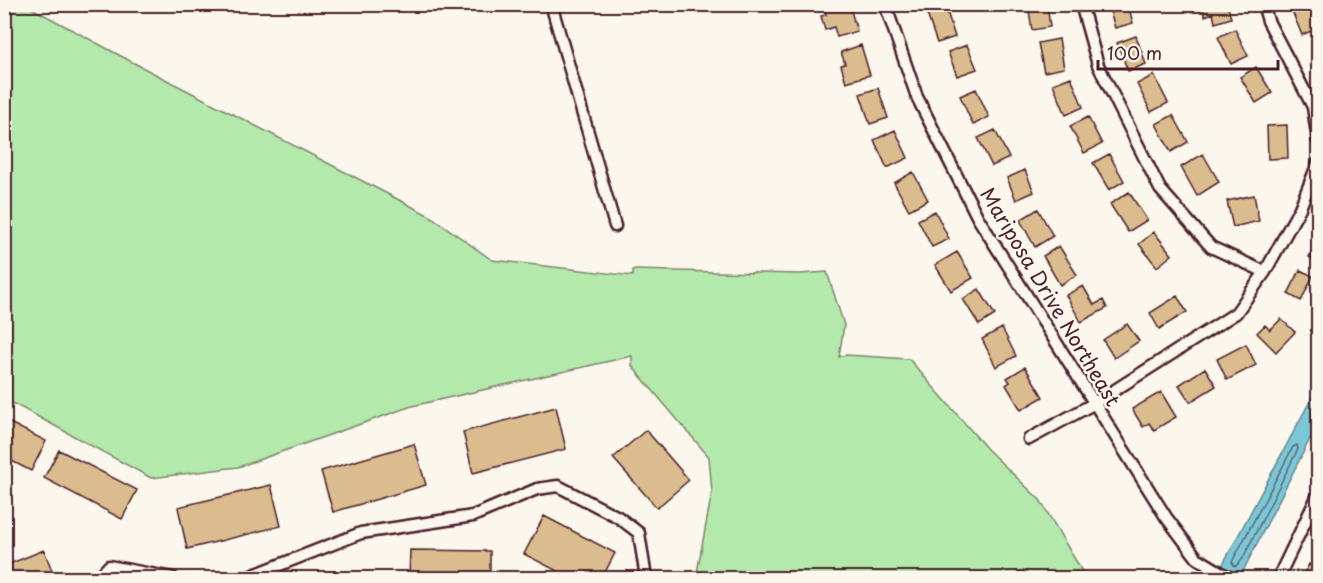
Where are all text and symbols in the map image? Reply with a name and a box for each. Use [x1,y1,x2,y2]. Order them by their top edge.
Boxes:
scale bar [1098,33,1278,71]
text: 100 m [1107,39,1162,66]
street label: Mariposa Drive Northeast [973,181,1128,412]

